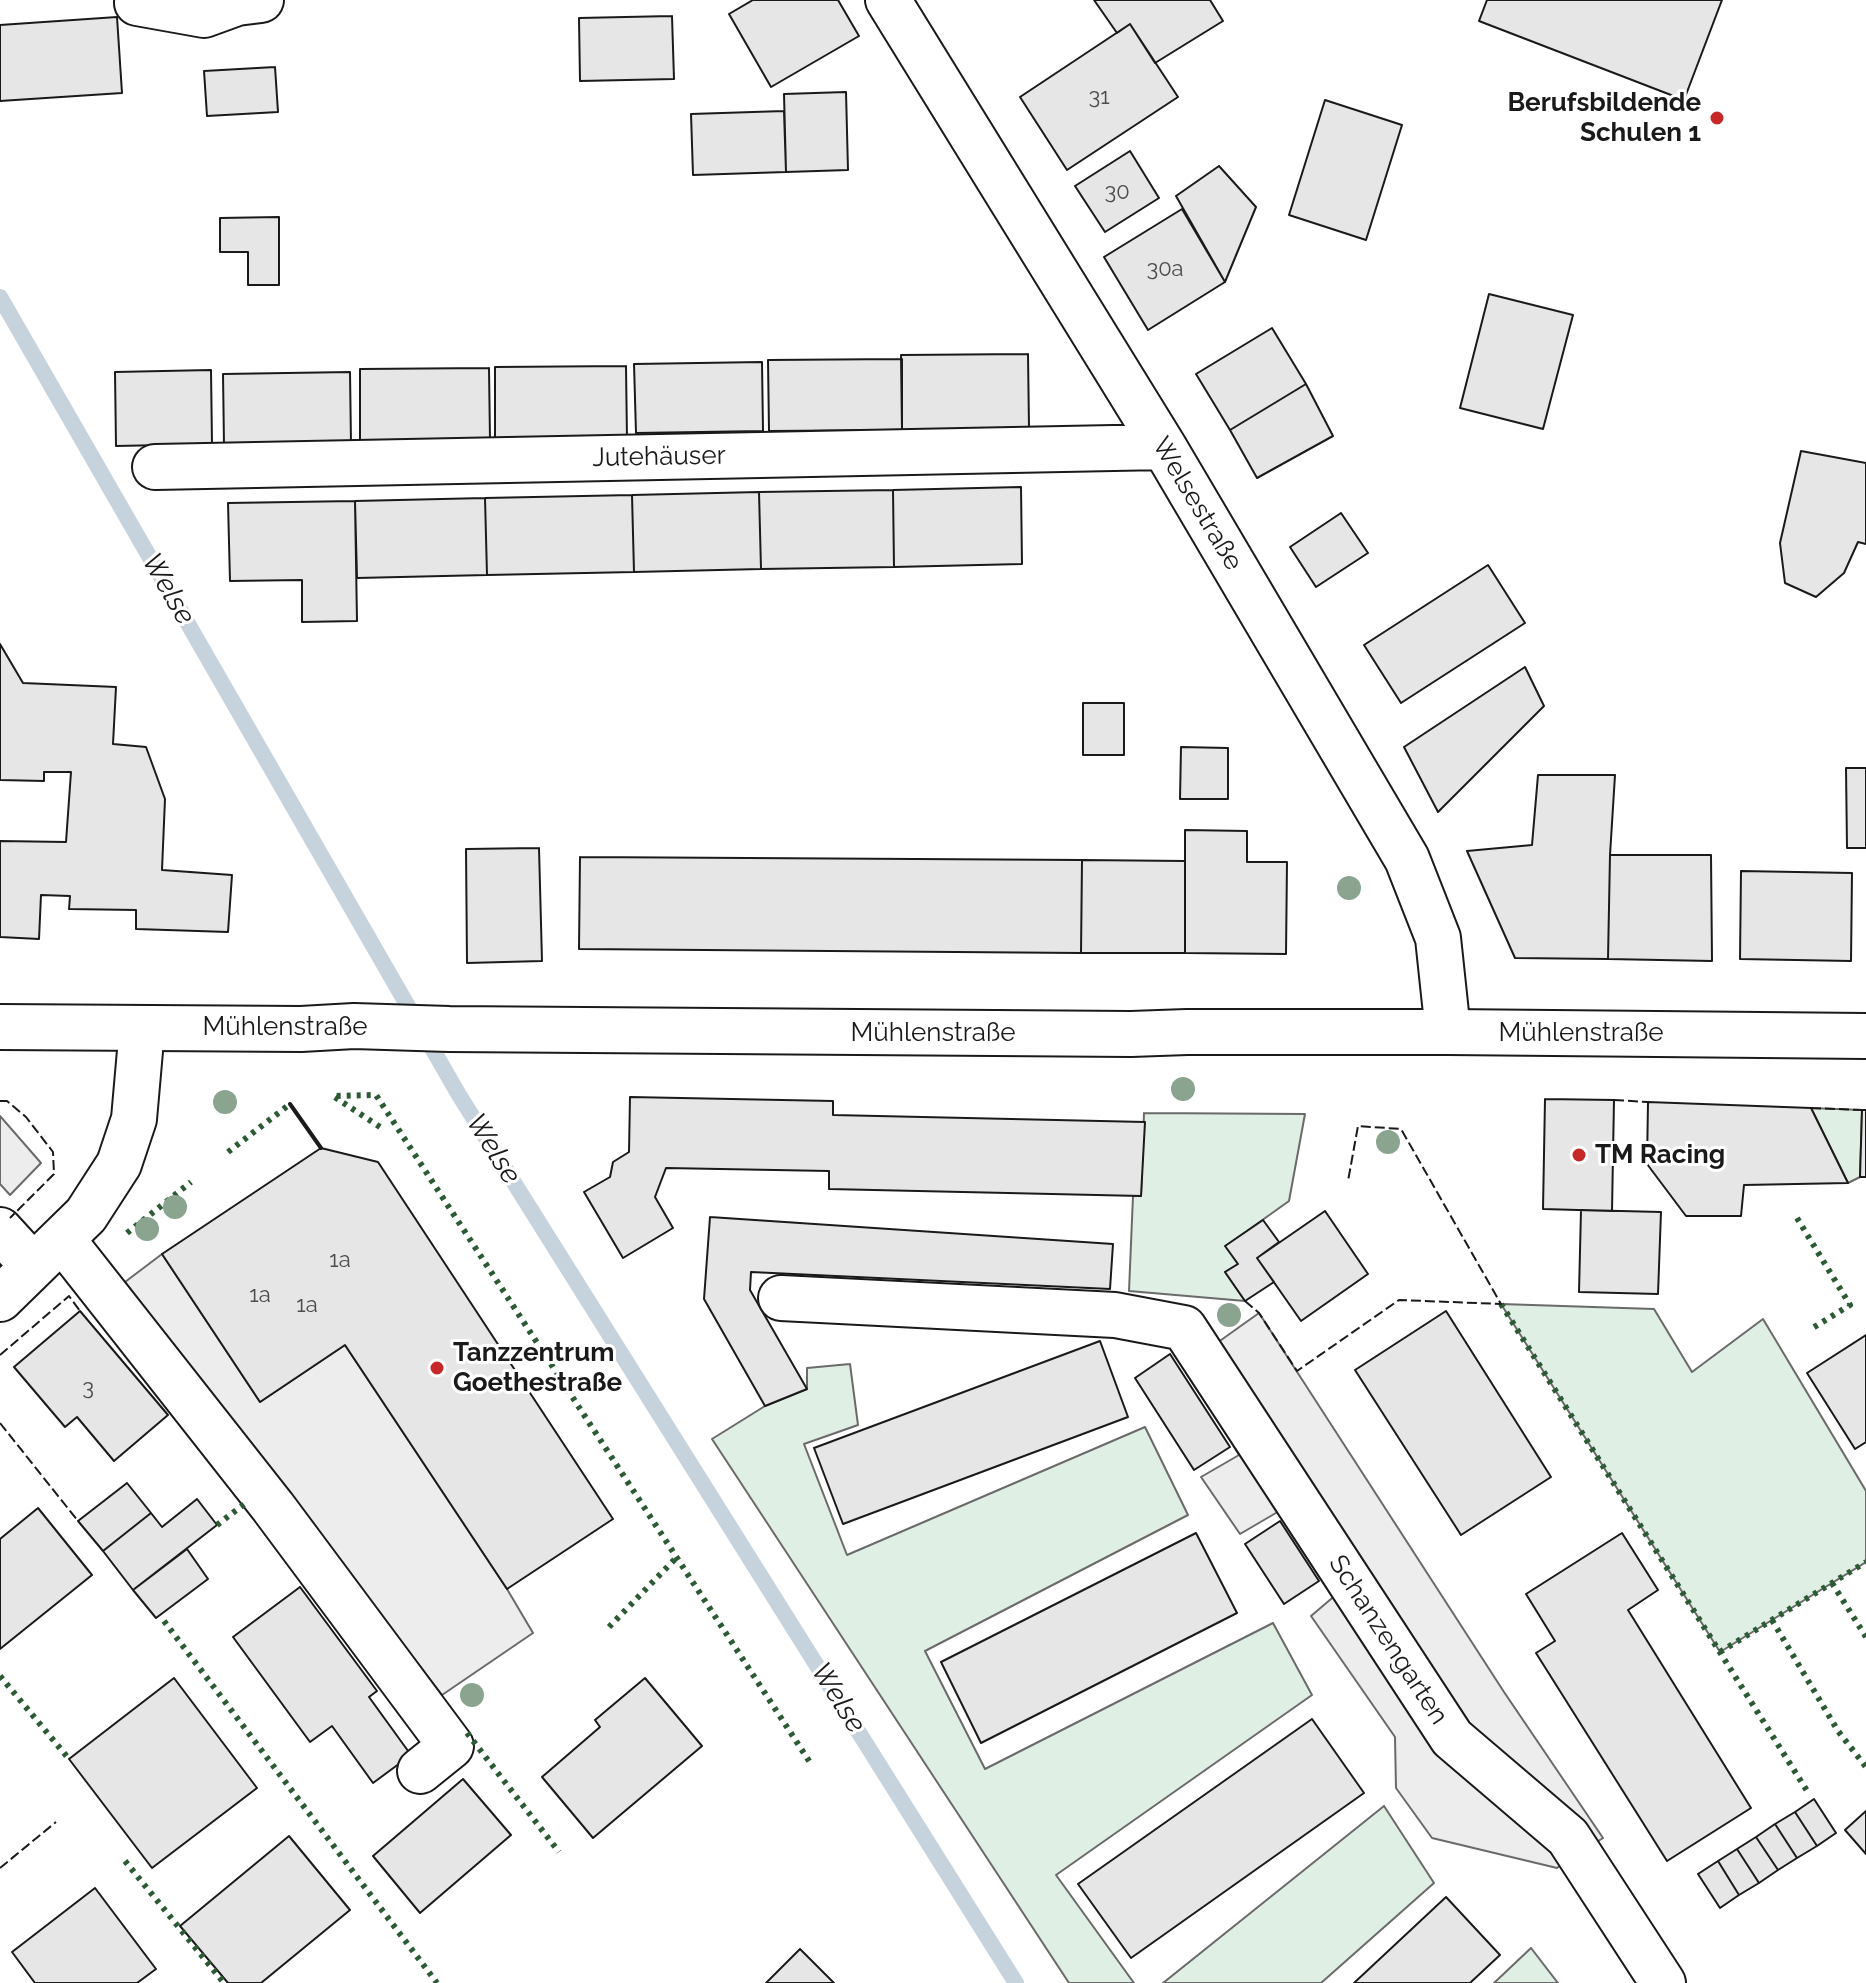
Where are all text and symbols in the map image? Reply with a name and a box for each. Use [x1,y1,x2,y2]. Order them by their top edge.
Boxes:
house number: 31 [1088,84,1110,110]
place label: Berufsbildende Schulen 1 [1507,87,1701,148]
marker: Berufsbildende Schulen 1 [1708,109,1726,127]
house number: 30 [1104,179,1130,205]
house number: 30a [1146,256,1184,282]
street label: Welsestraße [1145,432,1249,576]
street label: Jutehäuser [592,440,726,474]
water label: Welse [134,547,202,631]
street label: Mühlenstraße [203,1011,367,1043]
street label: Mühlenstraße [851,1017,1015,1049]
street label: Mühlenstraße [1499,1017,1663,1049]
water label: Welse [458,1108,528,1190]
place label: TM Racing [1595,1139,1725,1171]
marker: TM Racing [1570,1146,1588,1164]
house number: 1a [329,1247,351,1273]
house number: 1a [249,1282,271,1308]
house number: 1a [296,1292,318,1318]
place label: Tanzzentrum Goethestraße [453,1337,622,1398]
marker: Tanzzentrum Goethestraße [428,1359,446,1377]
house number: 3 [82,1375,94,1401]
street label: Schanzengarten [1322,1549,1454,1731]
water label: Welse [803,1657,873,1739]

